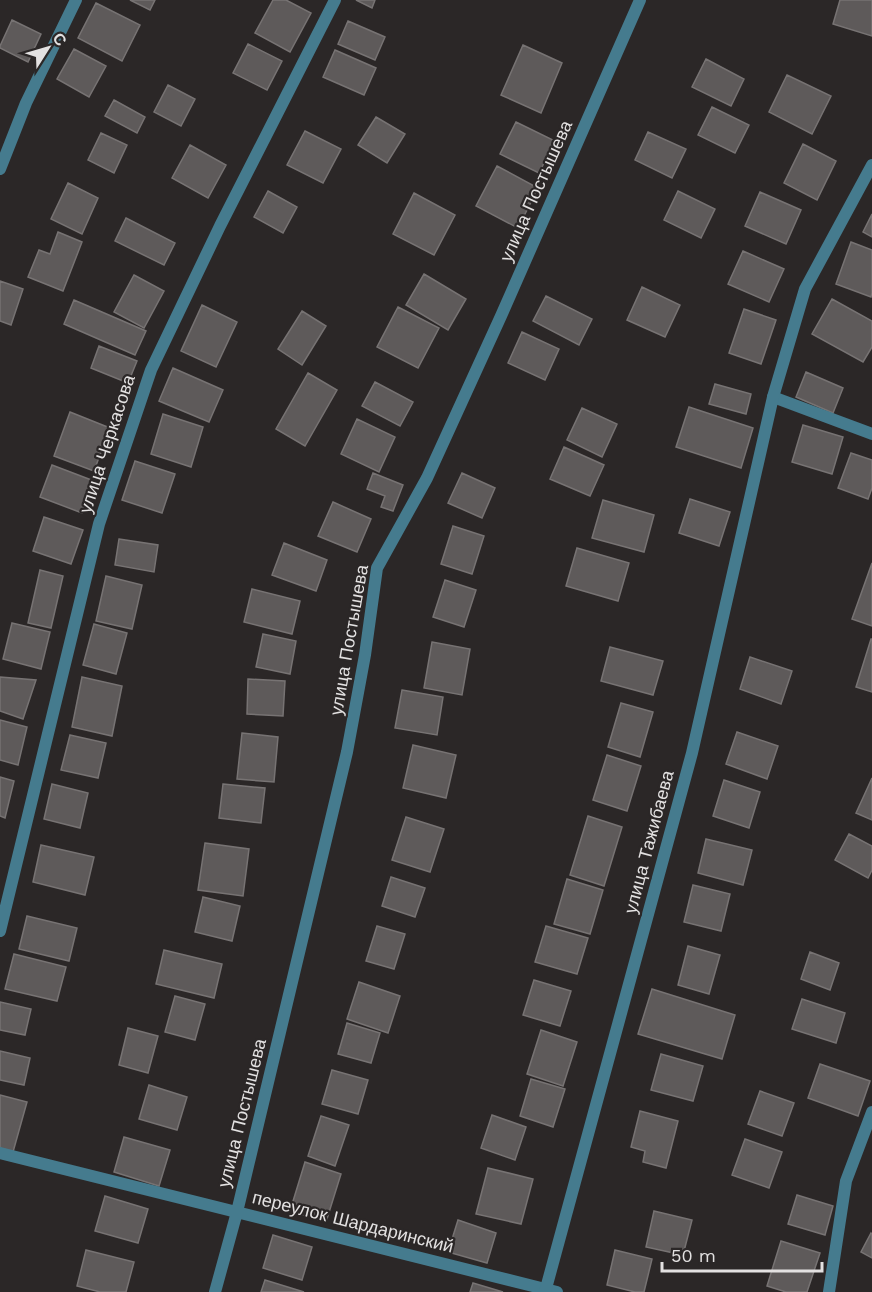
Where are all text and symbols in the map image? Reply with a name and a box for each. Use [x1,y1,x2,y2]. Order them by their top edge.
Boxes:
north arrow [18,18,78,78]
text: С [49,29,71,50]
street label: улица Постышева [495,116,577,265]
street label: улица Черкасова [74,371,139,516]
street label: улица Постышева [325,562,372,717]
street label: улица Тажибаева [619,767,678,916]
street label: улица Постышева [213,1035,270,1189]
street label: переулок Шардаринский [250,1186,456,1257]
scale bar [662,1235,822,1273]
text: 50 m [671,1245,716,1266]

